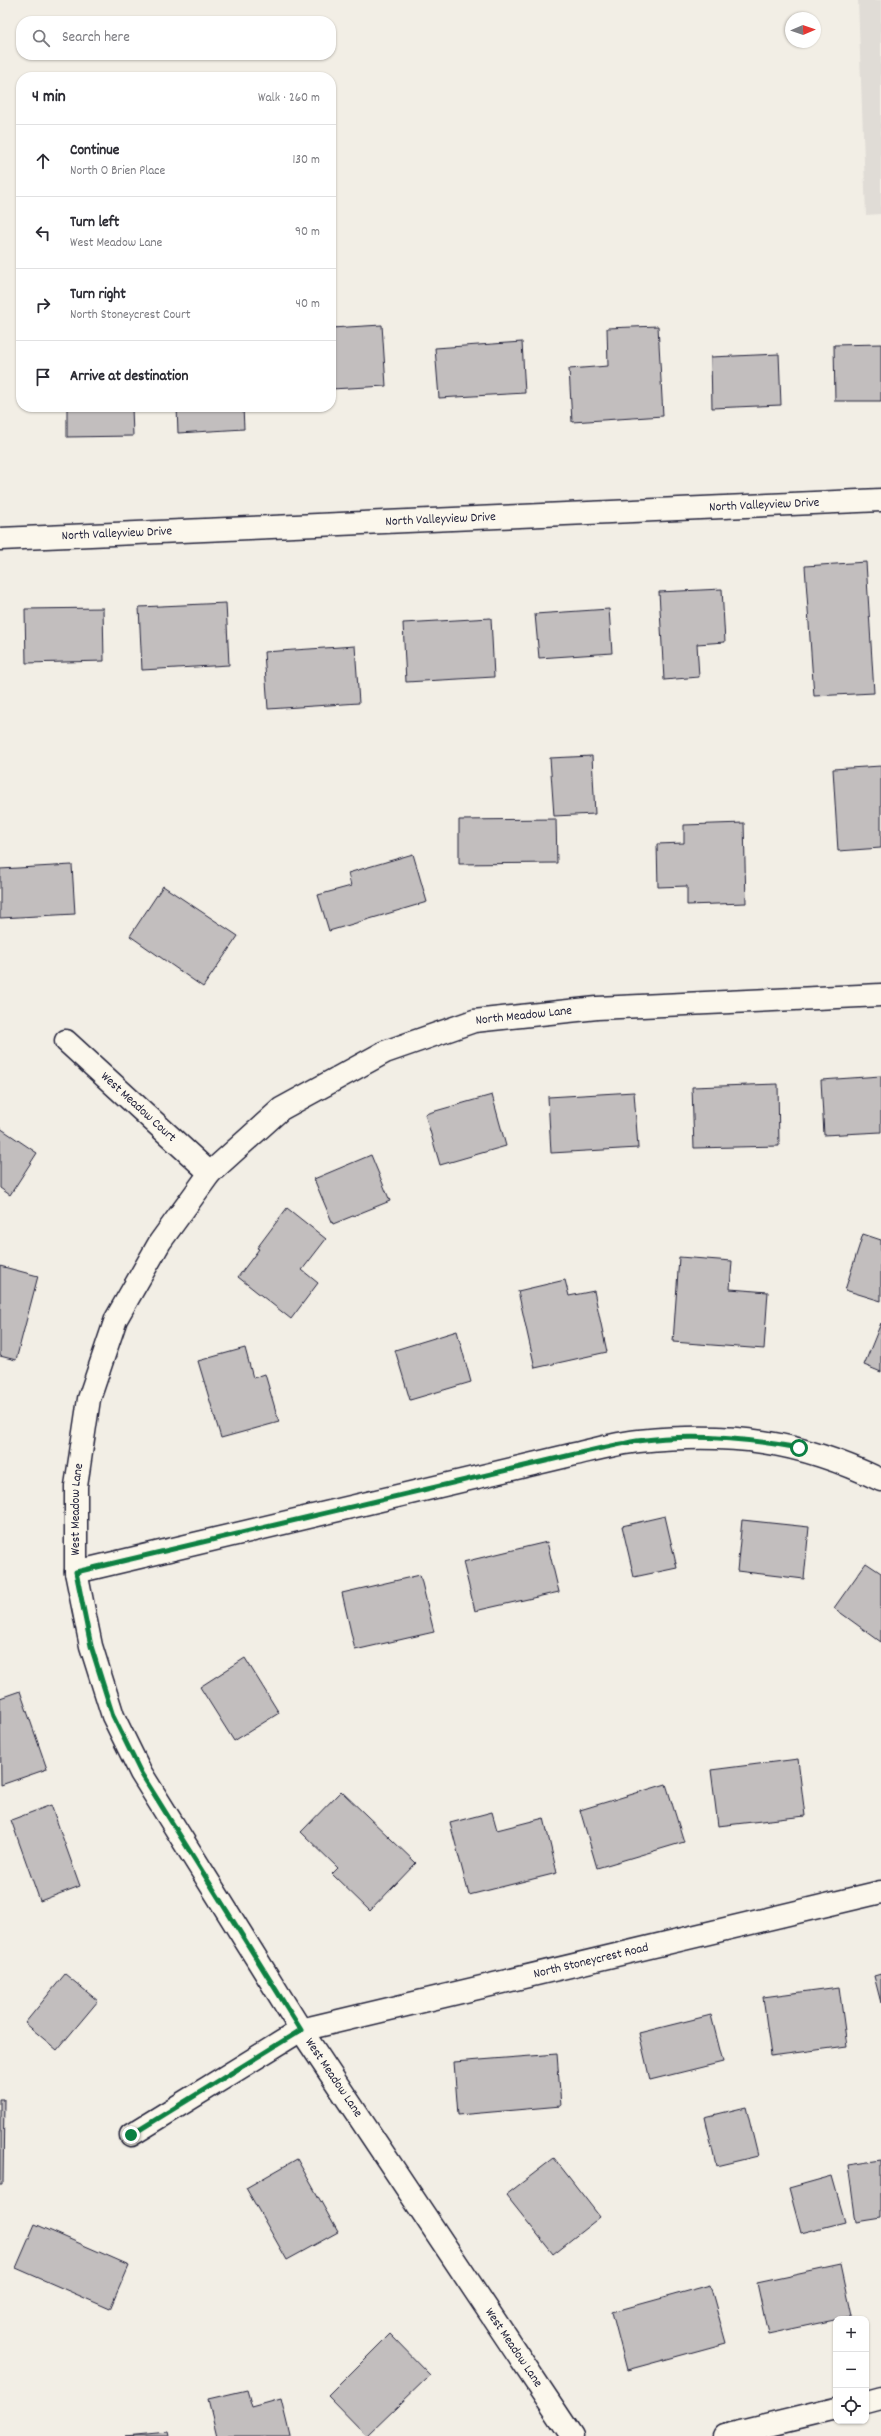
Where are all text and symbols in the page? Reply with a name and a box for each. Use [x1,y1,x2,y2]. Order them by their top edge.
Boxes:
north arrow [785,12,821,48]
search box [16,16,336,60]
icon: search [30,27,52,49]
text: Search here [62,27,130,49]
text: 4 min [32,86,66,110]
text: Walk · 260 m [258,89,320,108]
text: Continue [70,140,119,162]
icon: ahead [32,150,54,172]
text: 130 m [292,151,320,170]
text: North O Brien Place [70,162,165,181]
text: Turn left [70,212,119,234]
icon: left [32,222,54,244]
text: 90 m [295,223,320,242]
text: West Meadow Lane [70,234,162,253]
text: Turn right [70,284,126,306]
icon: right [32,294,54,316]
text: 40 m [296,295,320,314]
text: North Stoneycrest Court [70,306,191,325]
icon: arrive [32,366,54,388]
text: Arrive at destination [70,366,188,388]
street label: North Valleyview Drive [709,493,820,517]
street label: North Valleyview Drive [385,508,496,531]
street label: North Valleyview Drive [61,522,173,546]
street label: North Meadow Lane [475,1001,573,1030]
street label: West Meadow Court [96,1068,180,1147]
route start [790,1439,808,1457]
street label: West Meadow Lane [67,1462,89,1555]
street label: North Stoneycrest Road [532,1938,651,1984]
street label: West Meadow Lane [299,2034,367,2122]
route end [122,2126,140,2144]
street label: West Meadow Lane [479,2304,547,2392]
map controls [833,2316,869,2424]
button: + [833,2316,869,2352]
button: − [833,2352,869,2388]
button: locate [833,2388,869,2424]

